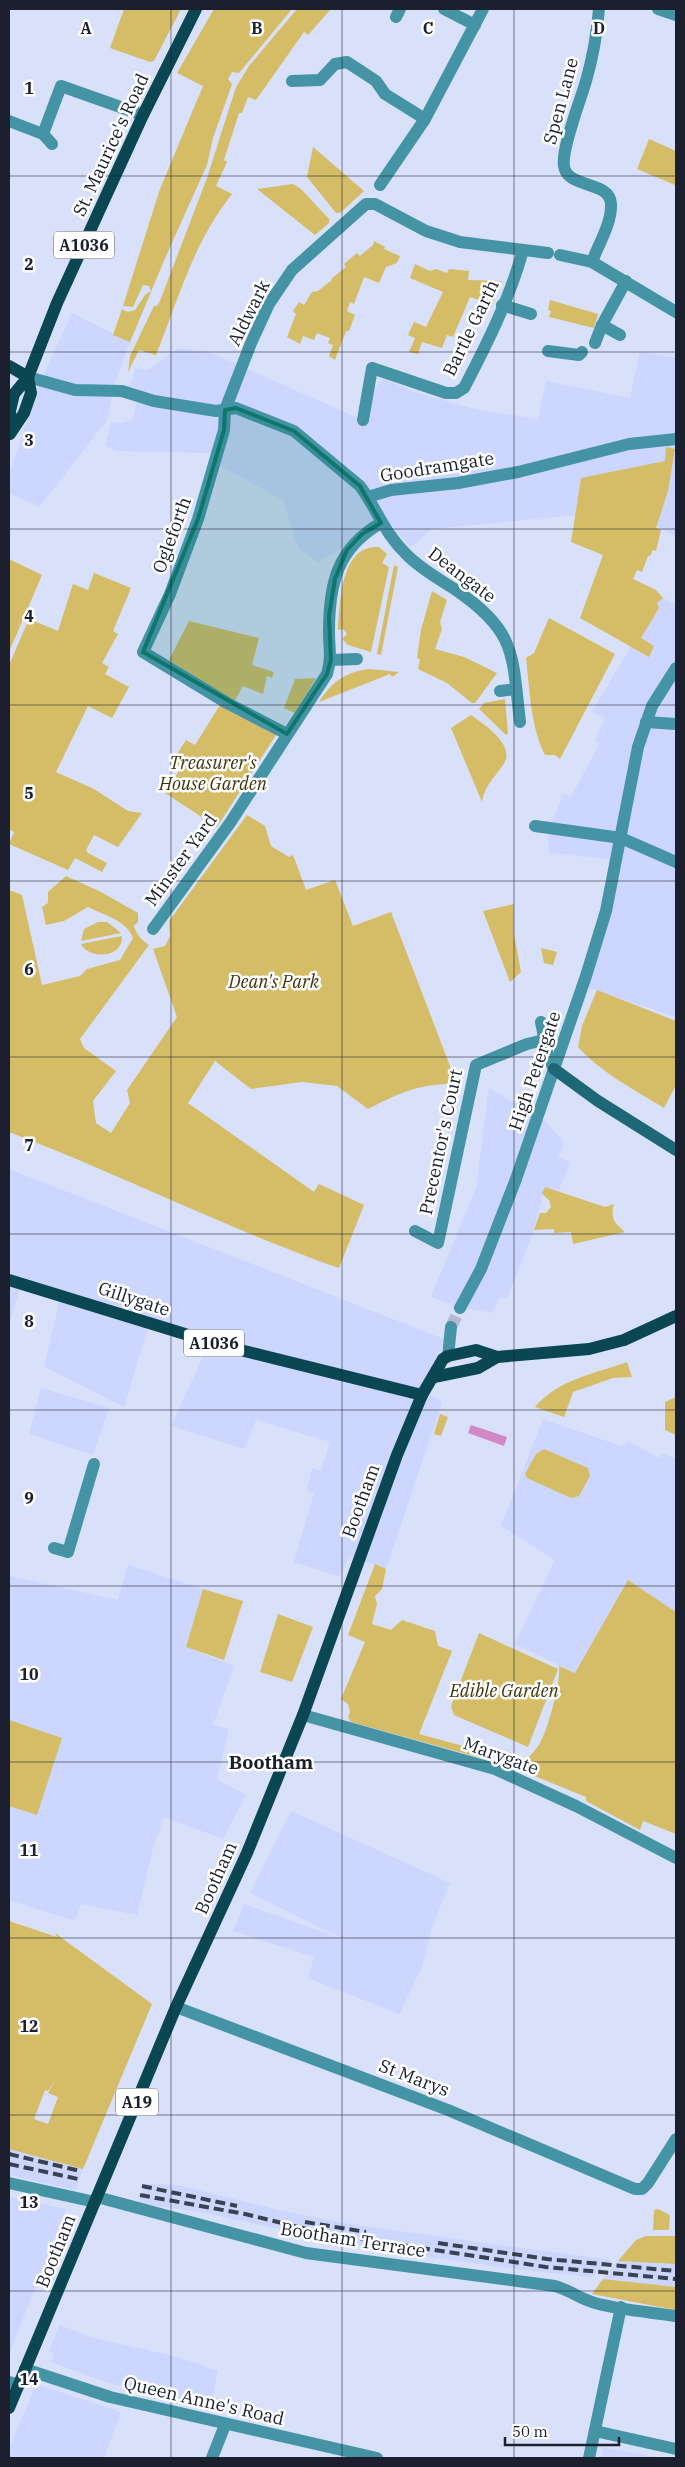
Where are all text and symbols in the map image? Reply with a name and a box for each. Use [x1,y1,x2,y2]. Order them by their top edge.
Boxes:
text: A [80,18,92,38]
text: B [251,18,263,38]
text: C [423,18,433,38]
text: D [593,18,605,38]
street label: Spen Lane [538,55,583,147]
street label: St. Maurice's Road [67,70,154,220]
text: 1 [24,78,34,98]
road number: A1036 [54,232,114,258]
text: 2 [24,254,34,274]
street label: Aldwark [222,276,275,349]
street label: Bartle Garth [437,276,504,380]
text: 3 [24,430,34,450]
street label: Goodramgate [378,446,495,487]
street label: Ogleforth [147,493,196,576]
street label: Deangate [424,542,501,608]
text: 4 [24,606,34,626]
park label: Treasurer's House Garden [158,751,268,795]
text: 5 [24,783,34,803]
street label: Minster Yard [139,809,222,910]
text: 6 [24,959,34,979]
park label: Dean's Park [228,970,320,993]
street label: High Petergate [503,1008,566,1134]
street label: Precentor's Court [414,1067,467,1217]
text: 7 [24,1135,34,1155]
street label: Gillygate [95,1276,173,1321]
text: 8 [24,1311,34,1331]
road number: A1036 [184,1330,244,1356]
street label: Bootham [337,1461,385,1541]
text: 9 [24,1488,34,1508]
text: 10 [19,1664,39,1684]
park label: Edible Garden [448,1679,559,1702]
street label: Marygate [460,1731,542,1780]
district label: Bootham [229,1750,313,1774]
street label: Bootham [189,1838,242,1918]
text: 11 [19,1840,39,1860]
text: 12 [19,2016,39,2036]
street label: St Marys [376,2054,453,2101]
road number: A19 [116,2088,158,2116]
text: 13 [19,2192,39,2212]
street label: Bootham [30,2211,81,2291]
street label: Bootham Terrace [279,2217,427,2262]
text: 14 [19,2369,39,2389]
street label: Queen Anne's Road [122,2371,287,2430]
scale bar [505,2414,619,2446]
text: 50 m [512,2422,548,2441]

